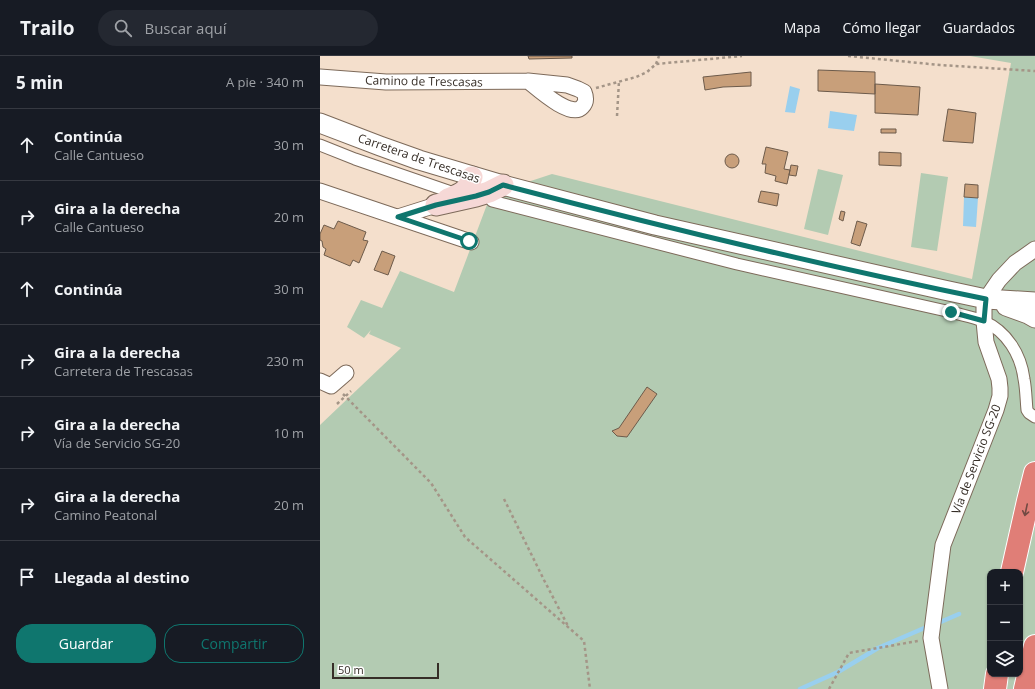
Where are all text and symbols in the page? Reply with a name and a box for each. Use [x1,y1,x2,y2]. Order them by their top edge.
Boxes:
search box [98,10,378,46]
text: Trailo [20,15,74,41]
icon: search [112,17,134,39]
text: Buscar aquí [144,18,227,38]
text: Mapa [784,18,820,37]
text: Cómo llegar [842,18,921,37]
text: Guardados [943,18,1015,37]
text: 5 min [16,71,63,94]
street label: Camino de Trescasas [365,71,483,91]
text: A pie · 340 m [226,73,304,91]
text: Continúa [54,126,123,146]
street label: Carretera de Trescasas [356,129,483,187]
icon: ahead [16,134,38,156]
text: 30 m [274,136,304,154]
text: Calle Cantueso [54,146,144,164]
text: Gira a la derecha [54,198,180,218]
icon: right [16,206,38,228]
text: 20 m [274,208,304,226]
text: Calle Cantueso [54,218,144,236]
route start [460,232,478,250]
icon: ahead [16,278,38,300]
text: Continúa [54,279,123,299]
text: 30 m [274,280,304,298]
route end [942,303,960,321]
text: Gira a la derecha [54,342,180,362]
icon: right [16,350,38,372]
text: 230 m [266,352,304,370]
text: Carretera de Trescasas [54,362,193,380]
street label: Vía de Servicio SG-20 [947,401,1005,516]
text: Gira a la derecha [54,414,180,434]
icon: right [16,422,38,444]
text: 10 m [274,424,304,442]
text: Vía de Servicio SG-20 [54,434,180,452]
text: Gira a la derecha [54,486,180,506]
icon: right [16,494,38,516]
text: 20 m [274,496,304,514]
one-way arrow [1021,504,1029,517]
text: Camino Peatonal [54,506,157,524]
icon: arrive [16,566,38,588]
text: Llegada al destino [54,567,189,587]
map controls [987,569,1023,677]
button: + [987,569,1023,605]
button: − [987,605,1023,641]
button: Guardar [16,624,156,663]
button: Compartir [164,624,304,663]
button: layers [987,641,1023,677]
scale bar [332,661,439,680]
text: 50 m [338,662,364,677]

